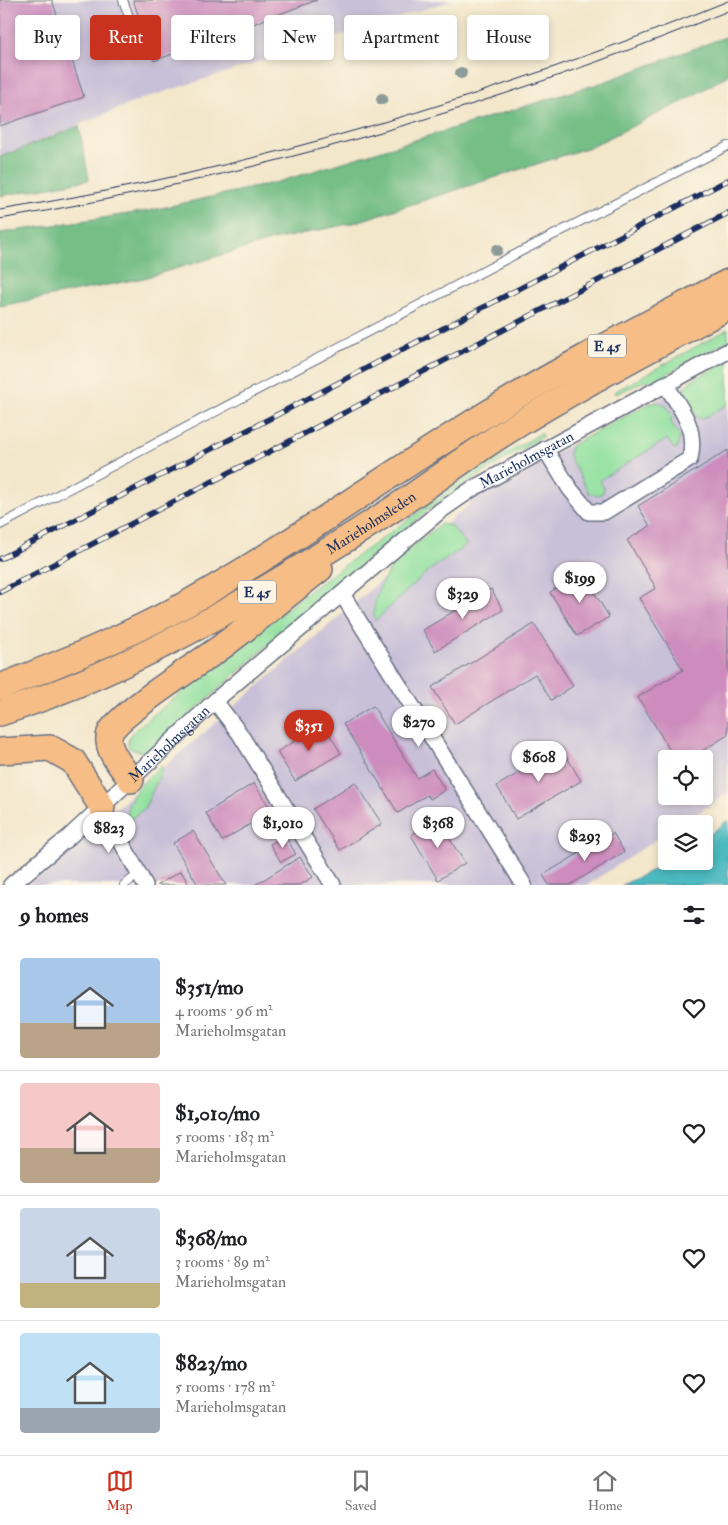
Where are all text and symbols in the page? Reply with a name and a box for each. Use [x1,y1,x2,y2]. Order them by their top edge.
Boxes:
chip: Buy [15,15,80,60]
chip: Rent [90,15,161,60]
chip: Filters [171,15,254,60]
chip: New [264,15,334,60]
chip: Apartment [344,15,457,60]
chip: House [467,15,549,60]
road number: E 45 [588,334,626,358]
street label: Marieholmsgatan [476,427,577,493]
street label: Marieholmsleden [323,487,420,559]
pin: $199 [550,562,610,604]
text: $199 [564,568,596,588]
pin: $329 [433,578,493,620]
road number: E 45 [238,580,276,604]
text: $329 [447,584,479,604]
street label: Marieholmsgatan [125,701,214,787]
pin: $270 [389,706,449,748]
pin: $351 [279,710,339,752]
text: $270 [403,712,435,732]
text: $351 [295,716,323,736]
pin: $608 [509,740,569,783]
text: $608 [523,747,555,767]
map controls [658,750,713,870]
button: locate [658,750,713,805]
pin: $1,010 [242,806,324,849]
pin: $368 [408,806,468,849]
pin: $823 [79,812,139,854]
text: $1,010 [263,813,303,833]
text: $368 [423,813,453,833]
button: layers [658,815,713,870]
text: $823 [94,818,124,838]
pin: $293 [555,820,615,862]
text: $293 [569,826,601,846]
icon: filters [680,901,708,929]
text: 9 homes [20,902,89,929]
text: $351/mo [175,974,243,1001]
icon: home [60,978,120,1038]
icon: heart [680,994,708,1022]
text: 4 rooms · 96 m² [175,1001,273,1021]
text: Marieholmsgatan [175,1021,286,1041]
text: $1,010/mo [175,1100,260,1127]
icon: home [60,1103,120,1163]
icon: heart [680,1119,708,1147]
text: 5 rooms · 183 m² [175,1127,274,1147]
text: Marieholmsgatan [175,1147,286,1167]
text: $368/mo [175,1225,247,1252]
icon: home [60,1228,120,1288]
icon: heart [680,1244,708,1272]
text: 3 rooms · 89 m² [175,1252,270,1272]
text: Marieholmsgatan [175,1272,286,1292]
text: $823/mo [175,1350,247,1377]
icon: home [60,1353,120,1413]
icon: heart [680,1369,708,1397]
text: 5 rooms · 178 m² [175,1377,275,1397]
text: Marieholmsgatan [175,1397,286,1417]
tab: Map [106,1467,134,1514]
tab: Saved [345,1467,377,1514]
tab: Home [588,1467,622,1514]

